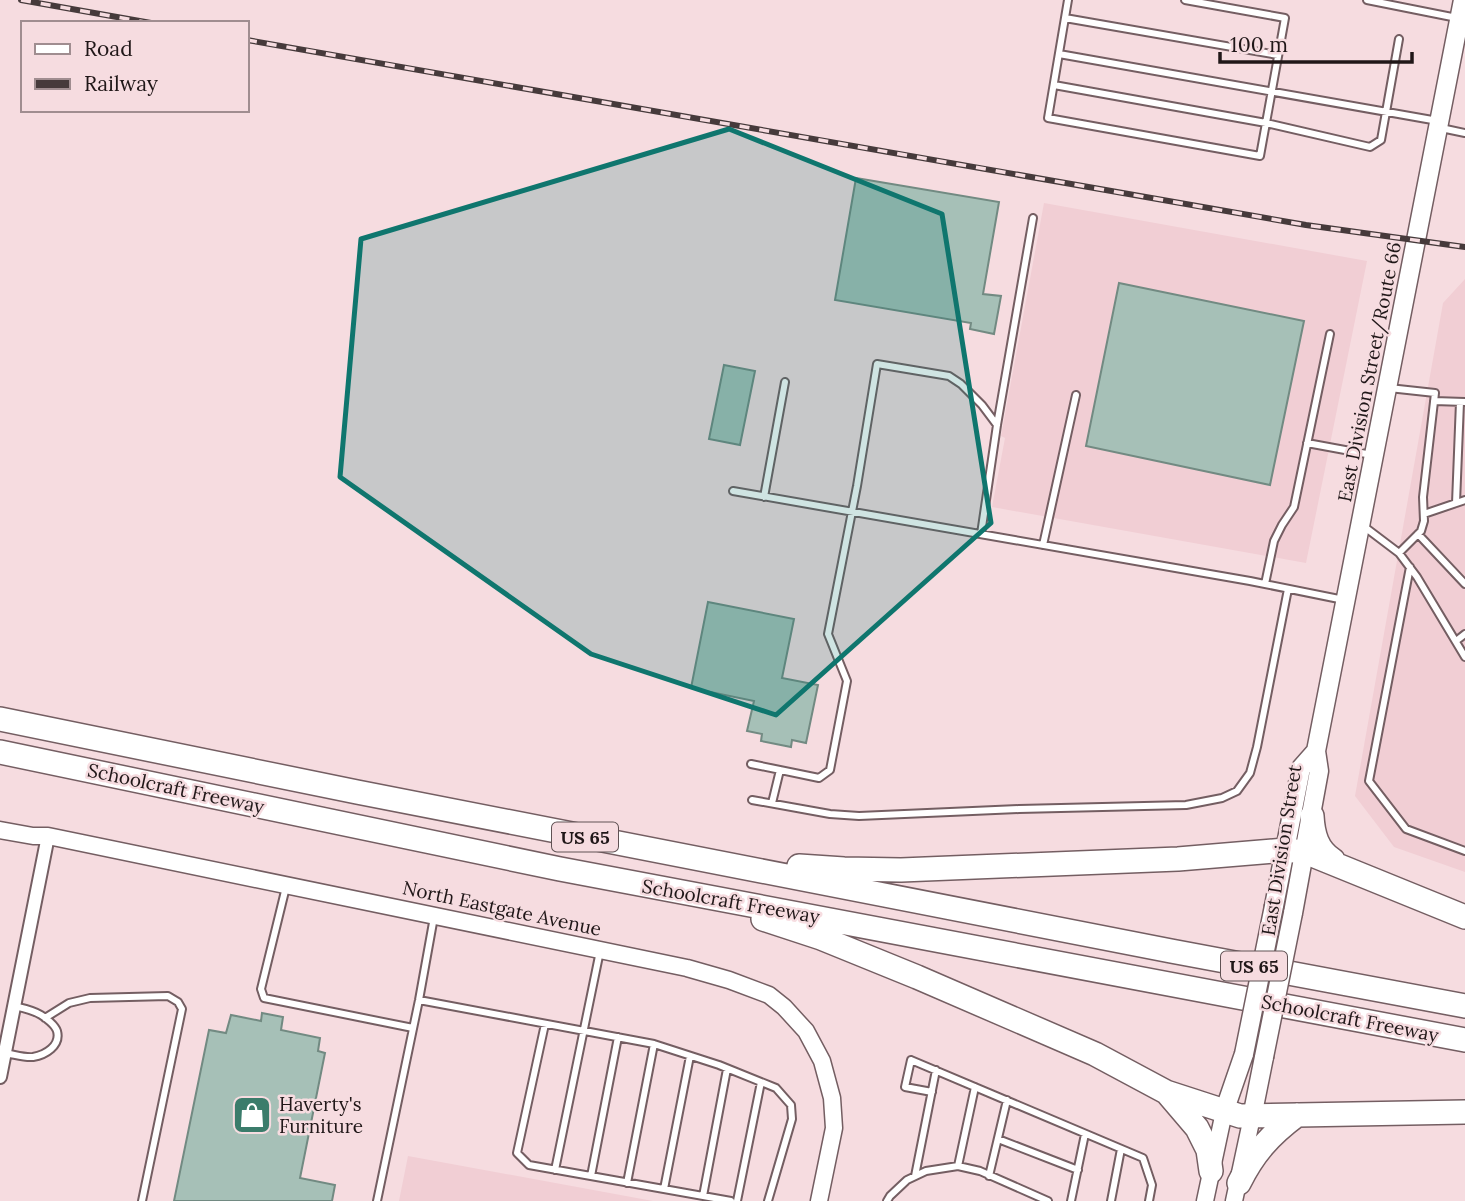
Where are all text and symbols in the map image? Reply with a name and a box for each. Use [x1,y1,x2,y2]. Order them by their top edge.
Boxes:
legend [21,21,248,112]
scale bar [1220,21,1412,65]
text: 100 m [1230,31,1288,58]
text: Road [84,35,133,62]
text: Railway [84,70,158,97]
street label: East Division Street/Route 66 [1332,240,1407,504]
street label: Schoolcraft Freeway [85,758,267,818]
street label: East Division Street [1256,762,1306,937]
road number: US 65 [552,822,618,852]
street label: Schoolcraft Freeway [640,874,822,928]
street label: North Eastgate Avenue [400,875,604,941]
road number: US 65 [1221,951,1287,981]
street label: Schoolcraft Freeway [1259,989,1441,1047]
place label: Haverty's Furniture [279,1092,363,1138]
shop icon: Haverty's Furniture [231,1094,273,1136]

